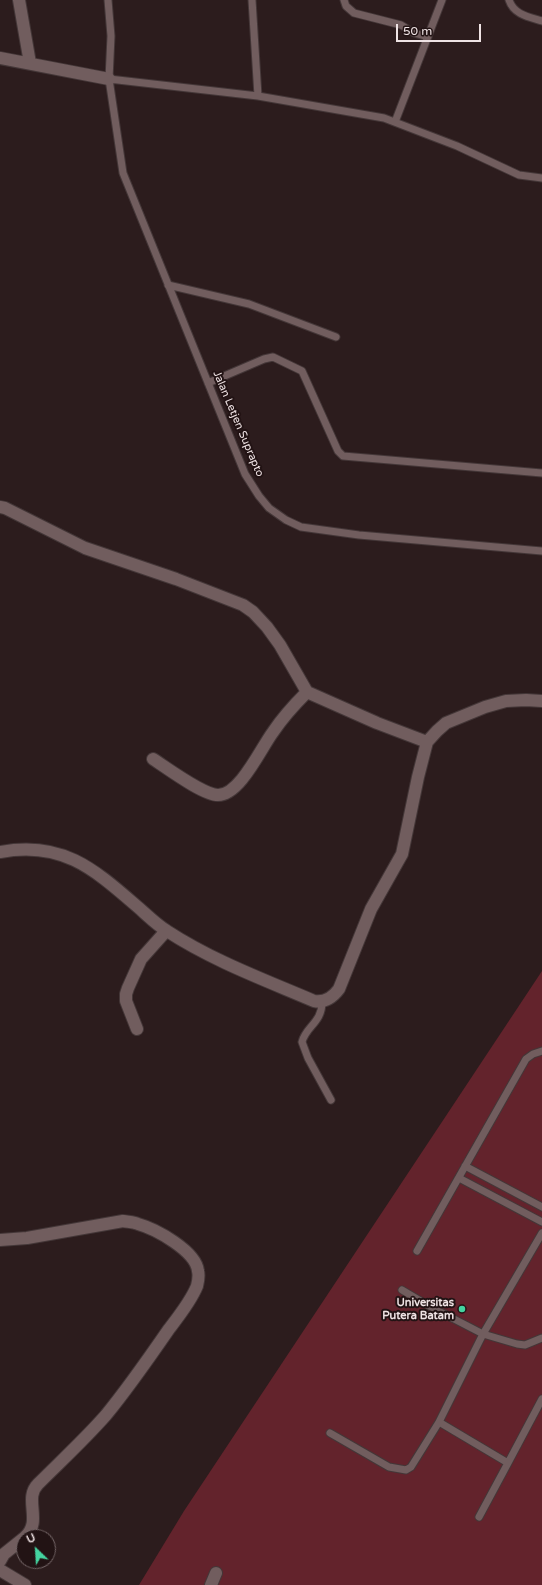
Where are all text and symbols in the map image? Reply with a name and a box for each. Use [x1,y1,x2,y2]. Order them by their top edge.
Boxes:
scale bar [398,16,483,42]
text: 50 m [403,24,432,38]
street label: Jalan Letjen Suprapto [210,369,266,479]
place label: Universitas Putera Batam [382,1296,454,1322]
marker: Universitas Putera Batam [457,1304,467,1314]
north arrow [16,1529,56,1569]
text: U [25,1531,38,1546]

